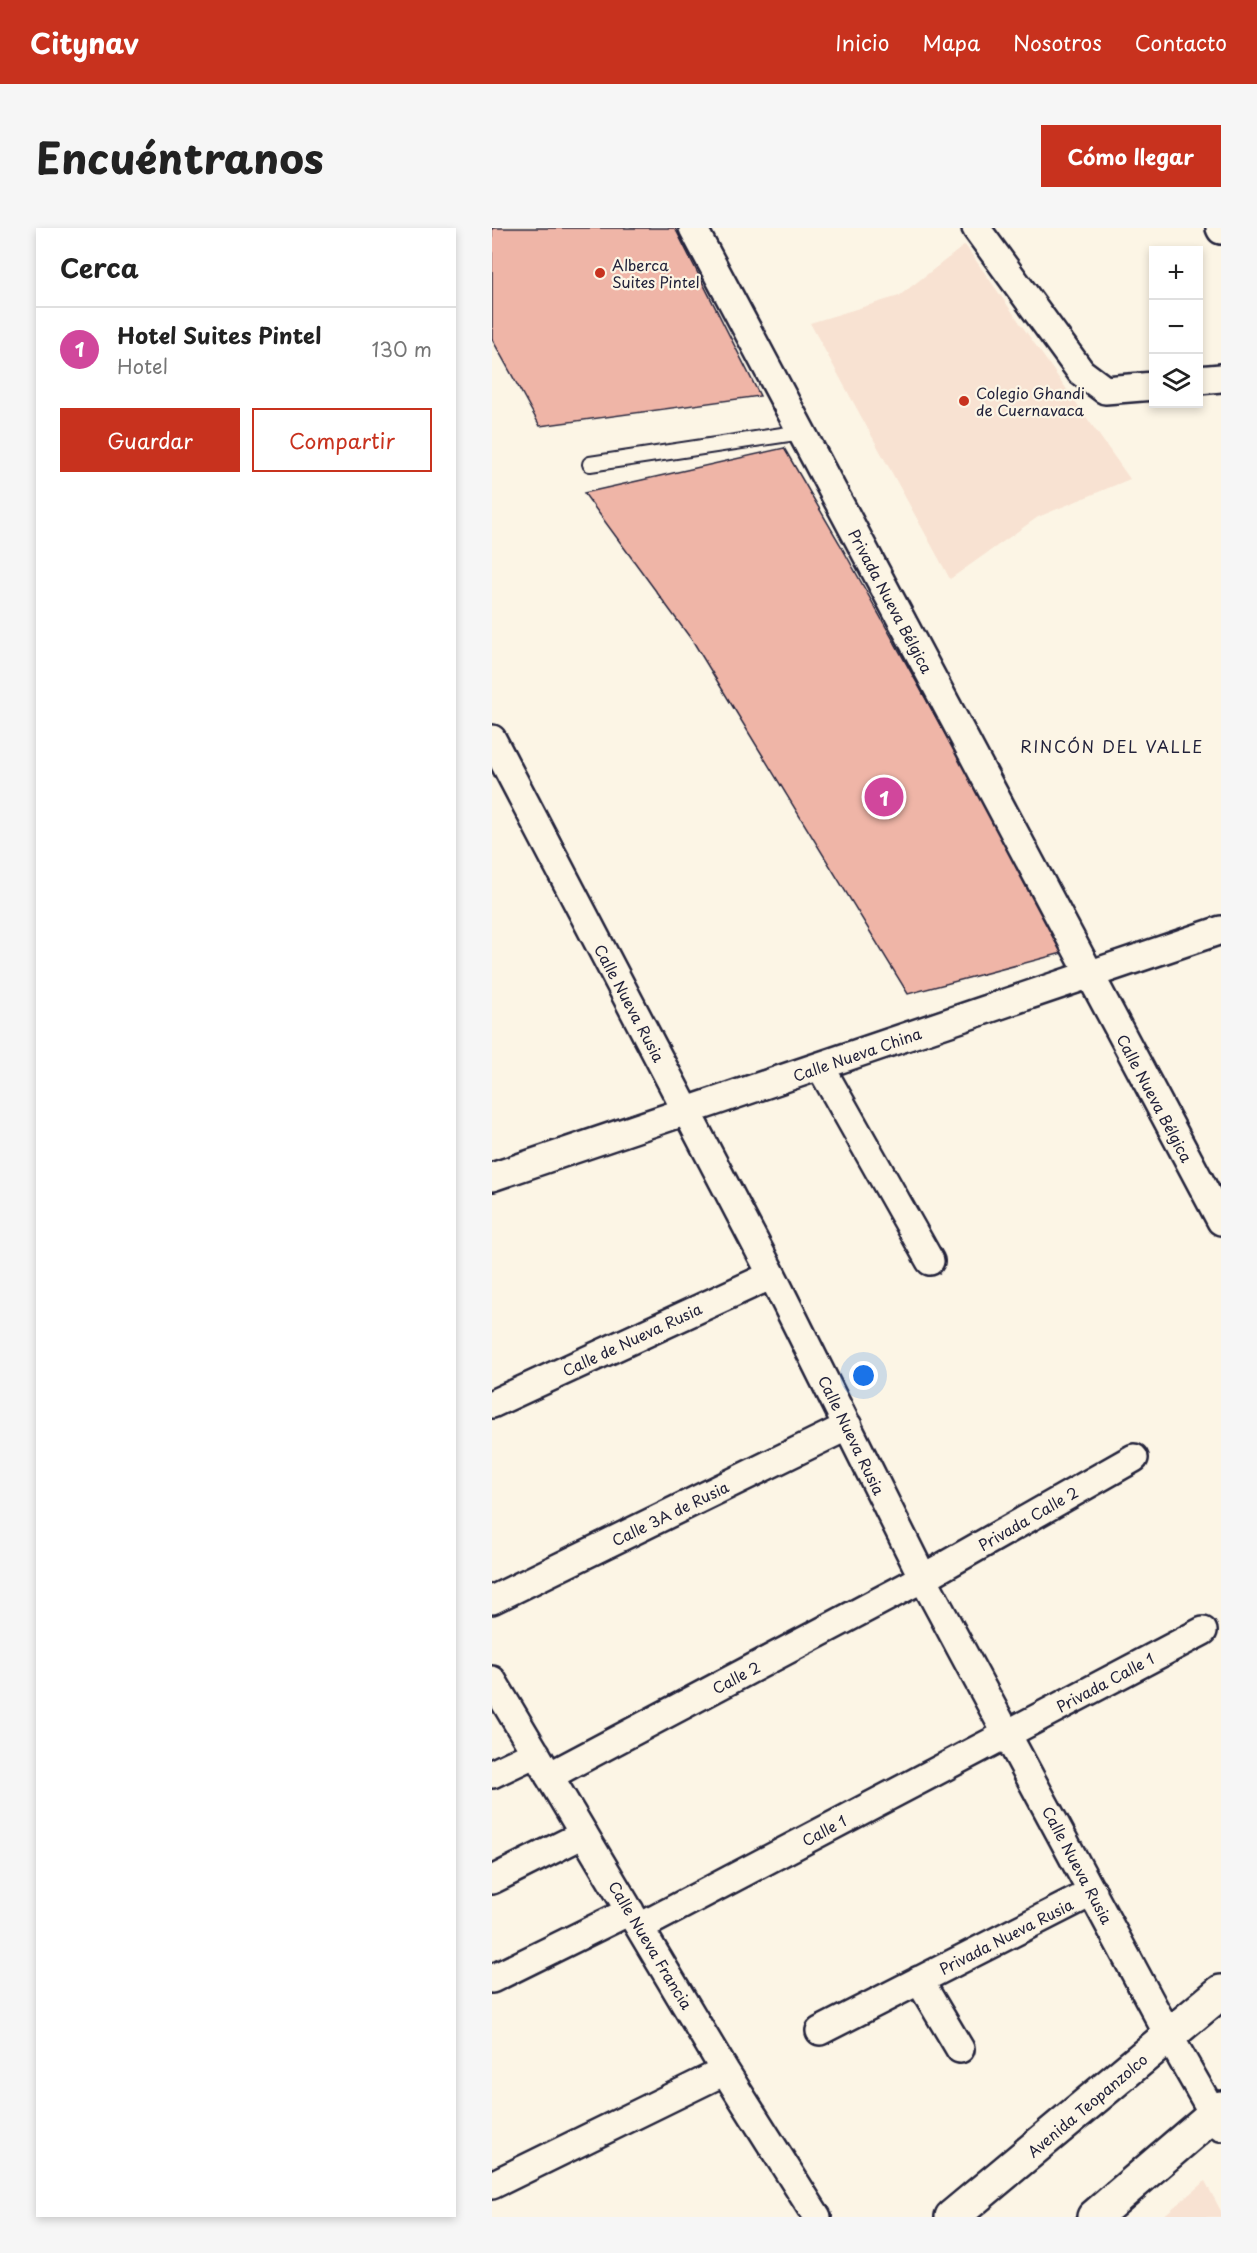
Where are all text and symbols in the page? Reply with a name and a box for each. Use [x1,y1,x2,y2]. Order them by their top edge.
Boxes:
text: Citynav [30,21,139,64]
text: Inicio [835,26,889,58]
text: Mapa [922,26,980,58]
text: Nosotros [1013,26,1102,58]
text: Contacto [1135,26,1227,58]
text: Encuéntranos [36,125,324,188]
button: Cómo llegar [1041,125,1221,187]
map controls [1149,246,1203,408]
button: + [1149,246,1203,300]
text: Cerca [60,248,139,287]
place label: Alberca Suites Pintel [612,253,700,293]
marker: Alberca Suites Pintel [593,266,607,280]
button: − [1149,300,1203,354]
text: Hotel Suites Pintel [117,318,321,351]
text: 1 [75,334,84,364]
text: 130 m [372,334,432,364]
text: Hotel [117,351,168,381]
button: layers [1149,354,1203,408]
place label: Colegio Ghandi de Cuernavaca [976,381,1085,421]
marker: Colegio Ghandi de Cuernavaca [957,394,971,408]
button: Guardar [60,408,240,472]
button: Compartir [252,408,432,472]
street label: Privada Nueva Bélgica [843,525,939,678]
district label: RINCÓN DEL VALLE [1020,734,1204,758]
pin: 1 [864,774,904,820]
street label: Calle Nueva Rusia [589,940,671,1067]
street label: Calle Nueva China [790,1021,925,1087]
street label: Calle Nueva Bélgica [1111,1030,1199,1167]
street label: Calle de Nueva Rusia [558,1296,706,1381]
your location [849,1361,878,1390]
street label: Calle Nueva Rusia [813,1371,891,1499]
street label: Calle 3A de Rusia [608,1474,733,1551]
street label: Privada Calle 2 [974,1480,1082,1556]
street label: Privada Calle 1 [1052,1647,1158,1717]
street label: Calle 2 [708,1655,764,1699]
street label: Calle Nueva Rusia [1037,1802,1119,1929]
street label: Calle 1 [798,1809,850,1851]
street label: Calle Nueva Francia [603,1876,699,2014]
street label: Privada Nueva Rusia [935,1892,1078,1980]
street label: Avenida Teopanzolco [1022,2048,1152,2162]

